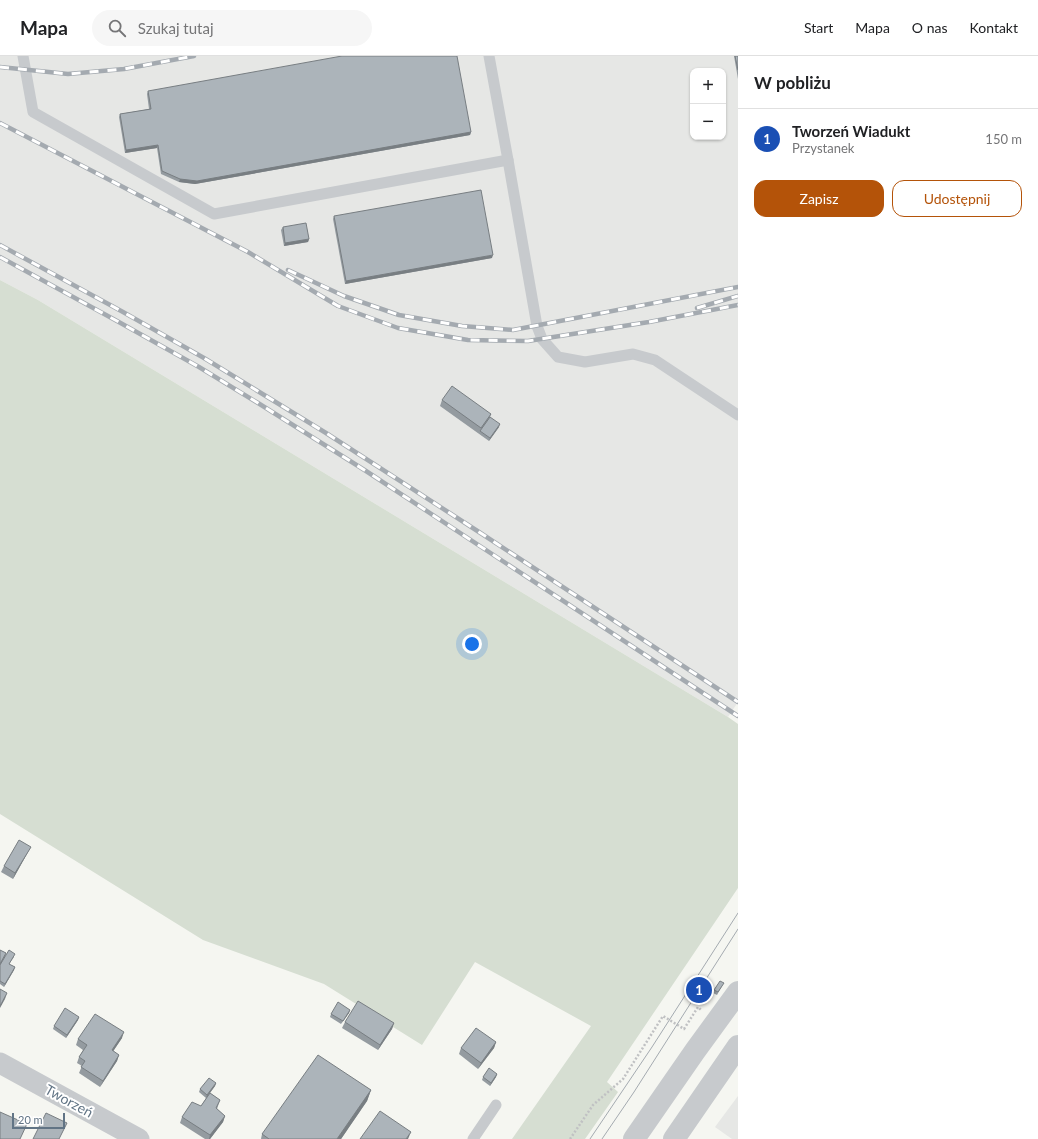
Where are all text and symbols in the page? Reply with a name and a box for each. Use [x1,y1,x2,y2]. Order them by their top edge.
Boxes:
search box [92,10,372,46]
text: Mapa [20,16,68,39]
icon: search [106,17,128,39]
text: Szukaj tutaj [138,19,214,37]
text: Start [804,19,833,36]
text: Mapa [855,19,890,36]
text: O nas [912,19,947,36]
text: Kontakt [969,19,1018,36]
map controls [690,68,726,140]
button: + [690,68,726,104]
text: W pobliżu [754,72,831,93]
button: − [690,104,726,140]
text: Tworzeń Wiadukt [792,122,910,140]
text: 1 [763,131,771,147]
text: 150 m [985,131,1022,147]
text: Przystanek [792,140,854,156]
button: Zapisz [754,180,884,217]
button: Udostępnij [892,180,1022,217]
your location [462,634,482,654]
pin: 1 [686,975,712,1005]
street label: Tworzeń [42,1080,96,1121]
scale bar [12,1111,65,1130]
text: 20 m [18,1113,43,1126]

